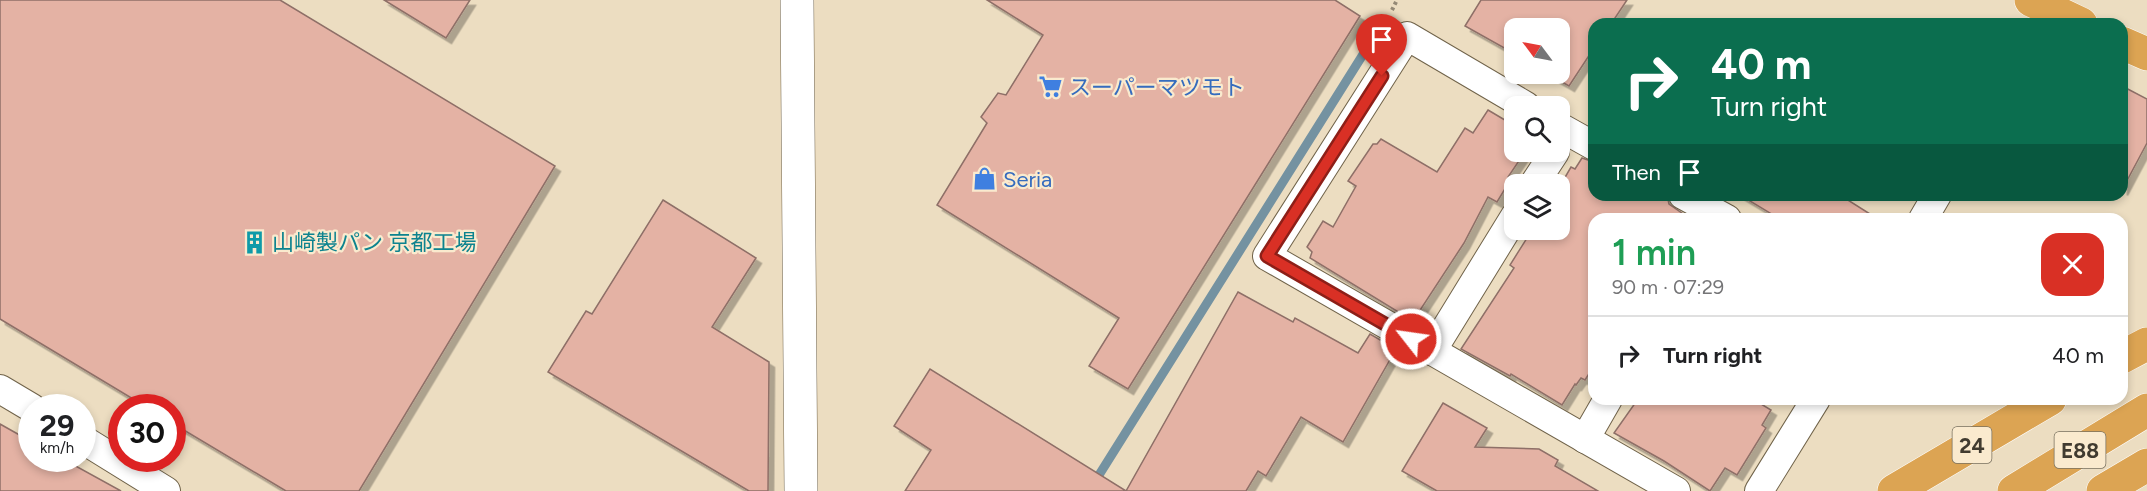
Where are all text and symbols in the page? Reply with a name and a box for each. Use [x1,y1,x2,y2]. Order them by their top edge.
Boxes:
pin [1356,14,1407,76]
north arrow [1504,18,1570,84]
map controls [1504,18,1570,240]
icon: arrive [1365,23,1398,56]
text: 40 m [1711,39,1811,90]
icon: right [1612,42,1690,120]
supermarket icon: スーパーマツモト [1038,74,1064,100]
place label: スーパーマツモト [1069,74,1245,101]
text: Turn right [1711,90,1827,123]
button: search [1504,96,1570,162]
icon: arrive [1673,156,1706,189]
text: Then [1612,159,1661,186]
shop icon: Seria [972,166,998,192]
place label: Seria [1003,166,1052,193]
button: layers [1504,174,1570,240]
building icon: 山崎製パン 京都工場 [241,229,267,255]
place label: 山崎製パン 京都工場 [272,229,477,256]
text: 1 min [1612,231,1696,274]
button: close [2041,233,2104,296]
text: 90 m · 07:29 [1612,275,1724,299]
position arrow [1379,307,1443,371]
icon: right [1612,339,1645,372]
text: Turn right [1663,342,1762,369]
text: 40 m [2052,342,2104,369]
speed limit sign: 30 [108,394,186,472]
text: 29 [40,407,74,444]
road number: 24 [1952,427,1992,463]
road number: E88 [2054,432,2106,468]
text: km/h [40,439,74,457]

